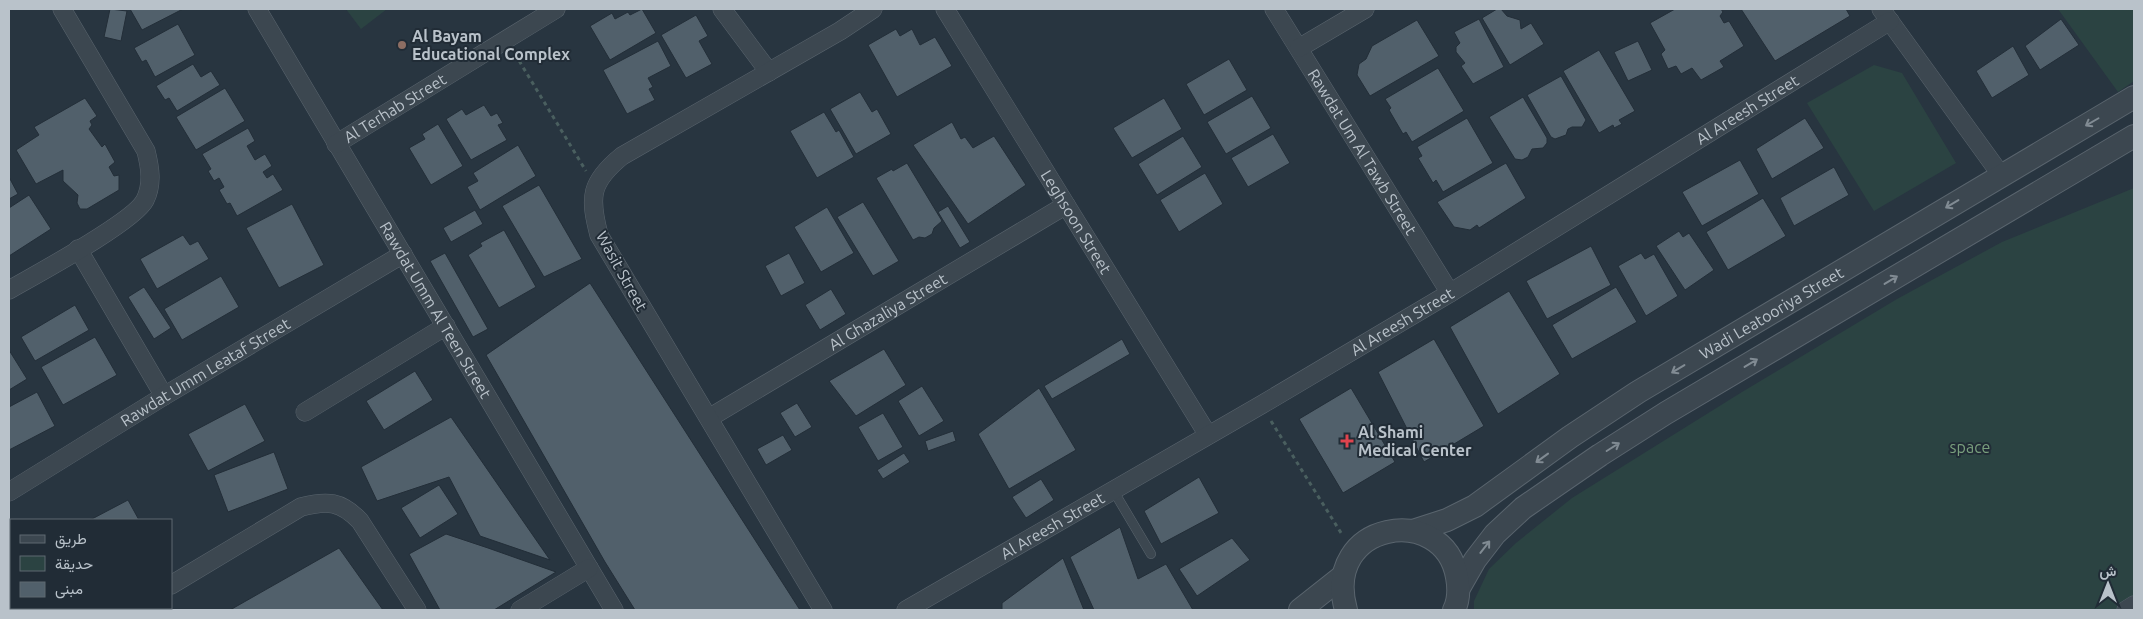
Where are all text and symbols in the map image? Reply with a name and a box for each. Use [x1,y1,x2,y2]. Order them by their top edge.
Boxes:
place label: Al Bayam Educational Complex [412,27,570,63]
marker: Al Bayam Educational Complex [396,39,408,51]
street label: Rawdat Um Al Tawb Street [1304,66,1421,239]
street label: Al Terhab Street [340,69,450,146]
street label: Al Areesh Street [1693,71,1802,148]
one-way arrow [2086,117,2100,127]
street label: Leghsoon Street [1038,167,1116,278]
one-way arrow [1946,200,1960,210]
street label: Rawdat Umm Al Teen Street [376,218,495,402]
street label: Wasit Street [593,228,652,315]
street label: Wadi Leatooriya Street [1696,263,1847,362]
street label: Al Ghazaliya Street [825,269,950,354]
one-way arrow [1884,274,1898,284]
street label: Al Areesh Street [1347,283,1458,359]
street label: Rawdat Umm Leataf Street [117,314,294,430]
one-way arrow [1744,357,1758,367]
one-way arrow [1671,364,1685,374]
place label: Al Shami Medical Center [1358,423,1472,459]
marker: Al Shami Medical Center [1340,434,1354,448]
park label: space [1950,438,1990,456]
one-way arrow [1605,442,1619,452]
one-way arrow [1535,453,1549,463]
street label: Al Areesh Street [997,488,1108,563]
legend [10,519,172,609]
text: طريق [55,530,87,549]
one-way arrow [1479,540,1490,553]
text: حديقة [55,555,93,573]
north arrow [2083,559,2133,609]
text: ش [2100,563,2117,580]
text: مبنى [55,580,83,599]

